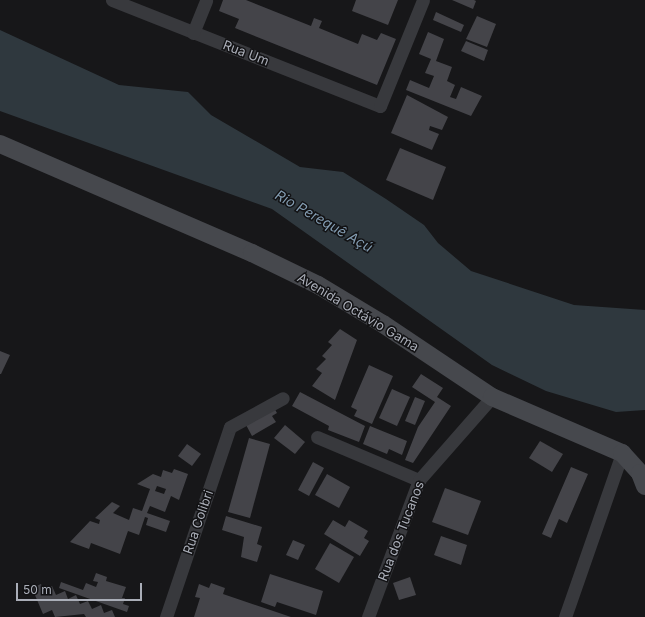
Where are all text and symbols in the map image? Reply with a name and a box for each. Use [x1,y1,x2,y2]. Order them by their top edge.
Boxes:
street label: Rua Um [221,37,271,69]
water label: Rio Perequê Açú [272,186,376,256]
street label: Avenida Octávio Gama [294,270,422,354]
street label: Rua dos Tucanos [375,479,427,583]
street label: Rua Colibri [180,488,216,556]
scale bar [18,575,144,601]
text: 50 m [23,582,52,597]

